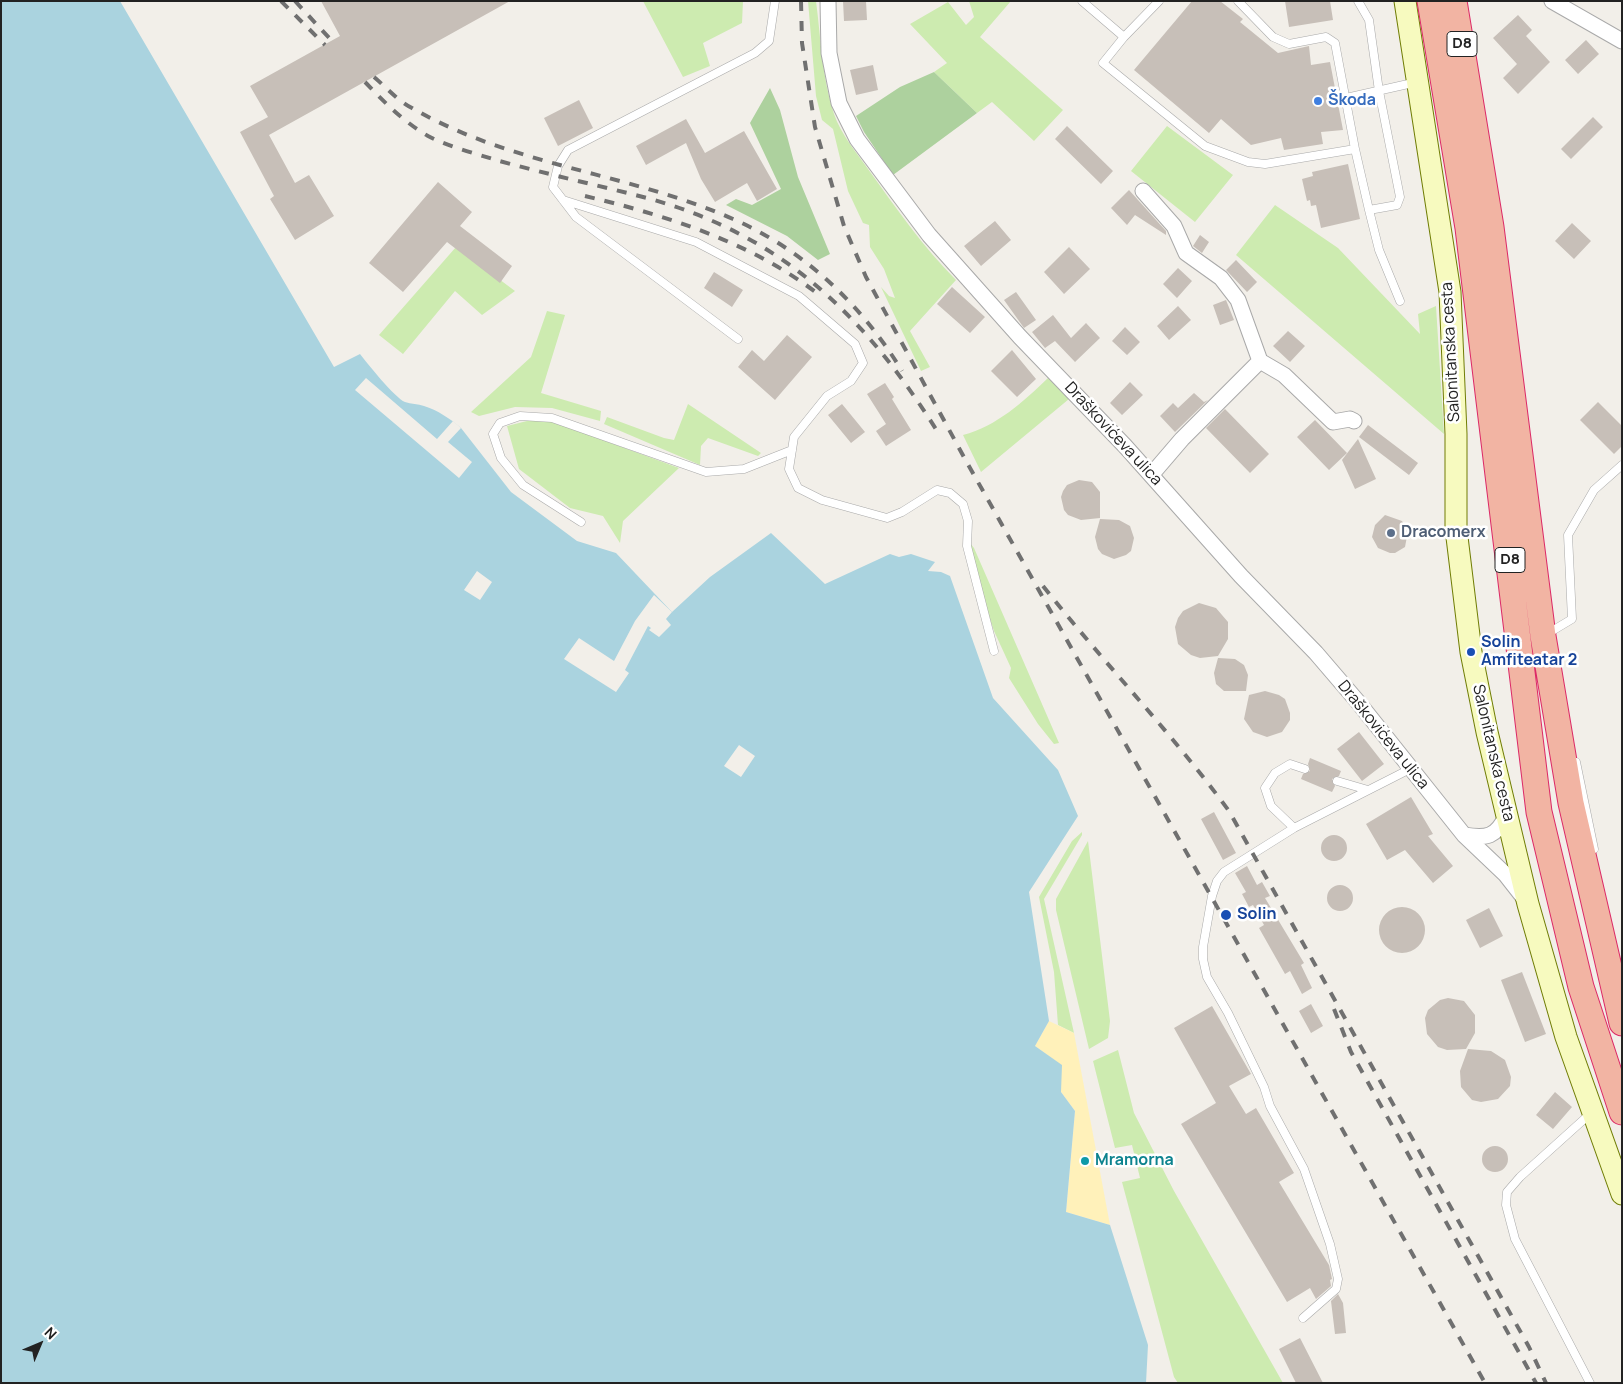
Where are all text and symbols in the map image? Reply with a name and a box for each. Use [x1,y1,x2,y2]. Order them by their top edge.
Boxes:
road number: D8 [1447,32,1477,56]
place label: Škoda [1328,91,1376,111]
marker: Škoda [1312,95,1324,107]
street label: Salonitanska cesta [1438,282,1464,422]
street label: Draškovićeva ulica [1060,378,1166,490]
place label: Dracomerx [1401,523,1486,543]
marker: Dracomerx [1385,527,1397,539]
road number: D8 [1495,548,1525,572]
place label: Solin Amfiteatar 2 [1481,633,1577,671]
marker: Solin Amfiteatar 2 [1465,646,1477,658]
street label: Draškovićeva ulica [1333,677,1433,793]
street label: Salonitanska cesta [1468,683,1518,823]
place label: Solin [1237,905,1276,925]
marker: Solin [1219,908,1233,922]
place label: Mramorna [1095,1151,1174,1171]
marker: Mramorna [1079,1155,1091,1167]
north arrow [15,1319,65,1369]
text: N [41,1323,61,1343]

